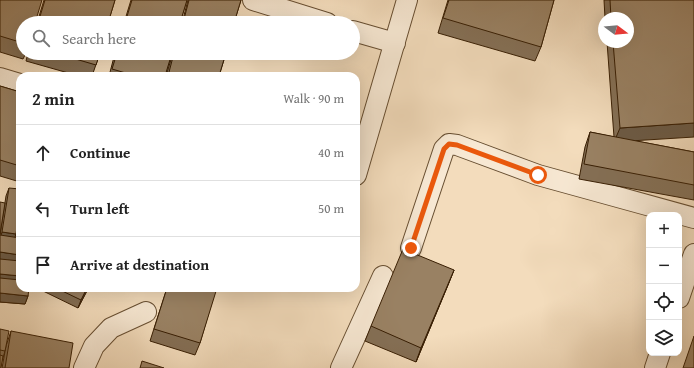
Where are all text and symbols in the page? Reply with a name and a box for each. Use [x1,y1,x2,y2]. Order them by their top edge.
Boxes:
north arrow [598,12,634,48]
search box [16,16,360,60]
icon: search [30,27,52,49]
text: Search here [62,28,136,49]
text: 2 min [32,86,74,111]
text: Walk · 90 m [283,89,344,108]
icon: ahead [32,142,54,164]
text: Continue [70,142,131,163]
text: 40 m [318,143,344,162]
route start [529,166,547,184]
icon: left [32,198,54,220]
text: Turn left [70,198,129,219]
text: 50 m [318,199,344,218]
map controls [646,212,682,356]
button: + [646,212,682,248]
route end [402,239,420,257]
button: − [646,248,682,284]
icon: arrive [32,254,54,276]
text: Arrive at destination [70,254,209,275]
button: locate [646,284,682,320]
button: layers [646,320,682,356]

